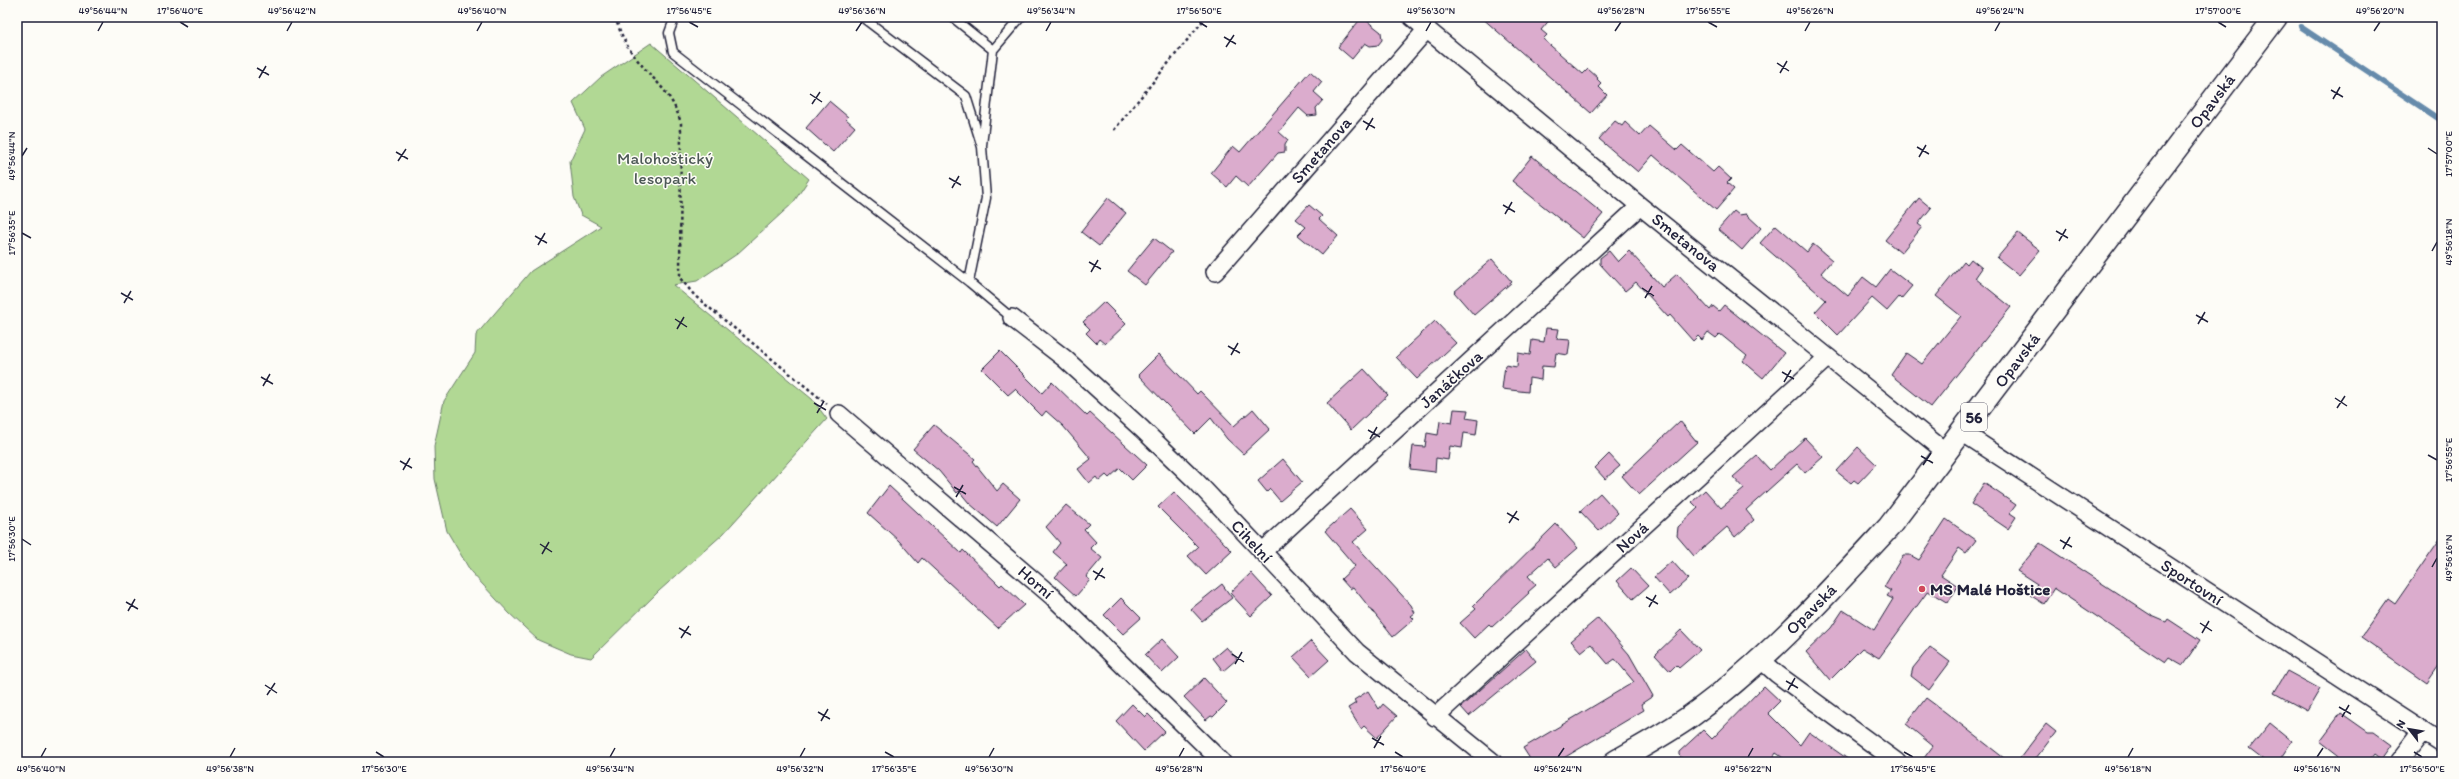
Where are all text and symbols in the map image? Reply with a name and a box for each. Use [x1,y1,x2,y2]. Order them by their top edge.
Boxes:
text: 49°56'44"N [78,4,128,17]
text: 17°56'40"E [157,4,204,17]
text: 49°56'42"N [268,4,316,17]
text: 49°56'40"N [457,4,507,17]
text: 17°56'45"E [666,4,712,17]
text: 49°56'36"N [838,4,886,17]
text: 49°56'34"N [1027,4,1075,17]
text: 17°56'50"E [1176,4,1222,17]
text: 49°56'30"N [1407,4,1456,17]
text: 49°56'28"N [1597,4,1645,17]
text: 17°56'55"E [1686,4,1731,17]
text: 49°56'26"N [1786,4,1834,17]
text: 49°56'24"N [1976,4,2024,17]
text: 17°57'00"E [2195,4,2242,17]
text: 49°56'20"N [2356,4,2404,17]
street label: Opavská [2185,70,2239,132]
street label: Smetanova [1287,113,1355,187]
text: 17°57'00"E [2442,130,2455,177]
text: 49°56'44"N [5,131,18,181]
park label: Malohoštický lesopark [617,148,713,188]
street label: Smetanova [1648,209,1724,276]
text: 17°56'35"E [5,210,18,255]
text: 49°56'18"N [2442,218,2455,266]
street label: Opavská [1990,329,2044,391]
street label: Janáčkova [1416,346,1487,412]
road number: 56 [1961,403,1987,431]
text: 17°56'55"E [2442,437,2455,482]
street label: Cihelní [1227,515,1277,567]
text: 17°56'30"E [5,516,18,562]
street label: Nová [1612,517,1652,557]
text: 49°56'16"N [2442,534,2455,581]
street label: Sportovní [2157,555,2227,610]
street label: Horní [1014,561,1058,603]
street label: Opavská [1782,579,1841,638]
place label: MS Malé Hoštice [1930,579,2050,599]
marker: MS Malé Hoštice [1917,584,1927,594]
north arrow [2389,709,2429,749]
text: N [2393,718,2408,731]
text: 49°56'40"N [16,762,66,775]
text: 49°56'38"N [206,762,254,775]
text: 17°56'30"E [361,762,407,775]
text: 49°56'34"N [586,762,634,775]
text: 49°56'32"N [776,762,824,775]
text: 17°56'35"E [872,762,917,775]
text: 49°56'30"N [965,762,1014,775]
text: 49°56'28"N [1155,762,1203,775]
text: 17°56'40"E [1380,762,1427,775]
text: 49°56'24"N [1534,762,1582,775]
text: 49°56'22"N [1724,762,1772,775]
text: 17°56'45"E [1890,762,1936,775]
text: 49°56'18"N [2104,762,2152,775]
text: 49°56'16"N [2294,762,2341,775]
text: 17°56'50"E [2399,762,2445,775]

